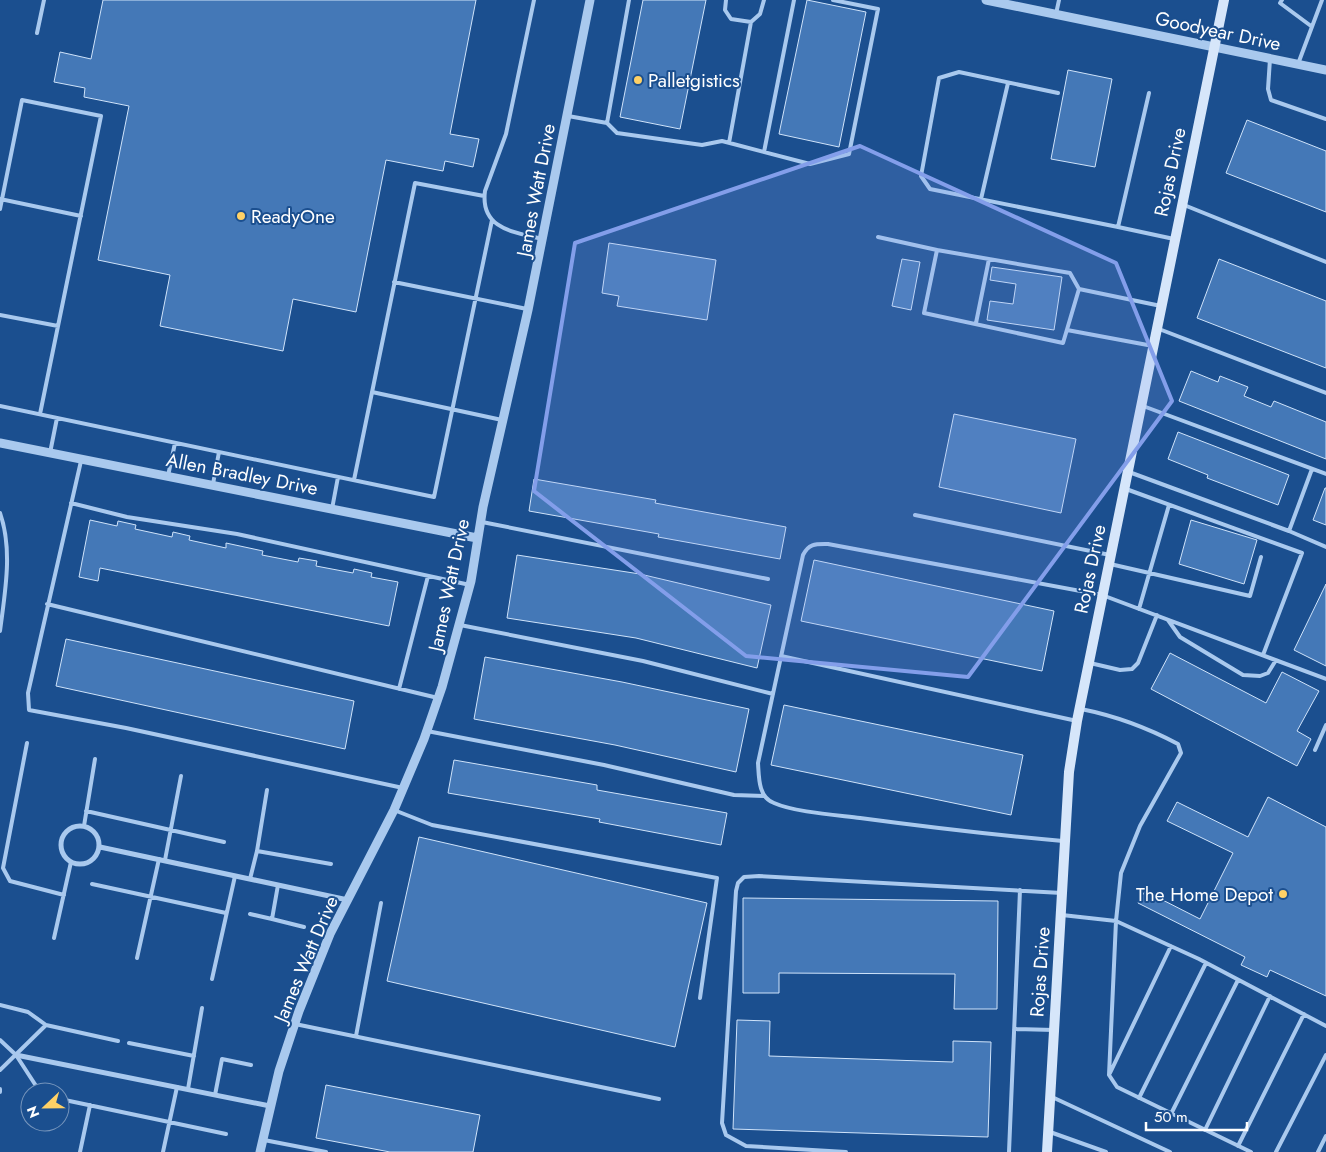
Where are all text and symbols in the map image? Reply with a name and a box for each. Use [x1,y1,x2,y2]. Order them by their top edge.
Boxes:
street label: Goodyear Drive [1153,5,1283,58]
place label: Palletgistics [648,67,740,94]
marker: Palletgistics [632,74,644,86]
street label: James Watt Drive [509,121,562,262]
street label: Rojas Drive [1147,125,1193,219]
place label: ReadyOne [251,203,335,230]
marker: ReadyOne [235,210,247,222]
street label: Allen Bradley Drive [164,446,320,502]
street label: James Watt Drive [421,516,476,657]
street label: Rojas Drive [1067,522,1113,616]
place label: The Home Depot [1136,881,1273,908]
marker: The Home Depot [1277,888,1289,900]
street label: James Watt Drive [266,892,345,1029]
street label: Rojas Drive [1023,926,1057,1018]
north arrow [20,1082,70,1132]
scale bar [1146,1100,1247,1132]
text: N [22,1103,44,1121]
text: 50 m [1154,1106,1188,1128]

